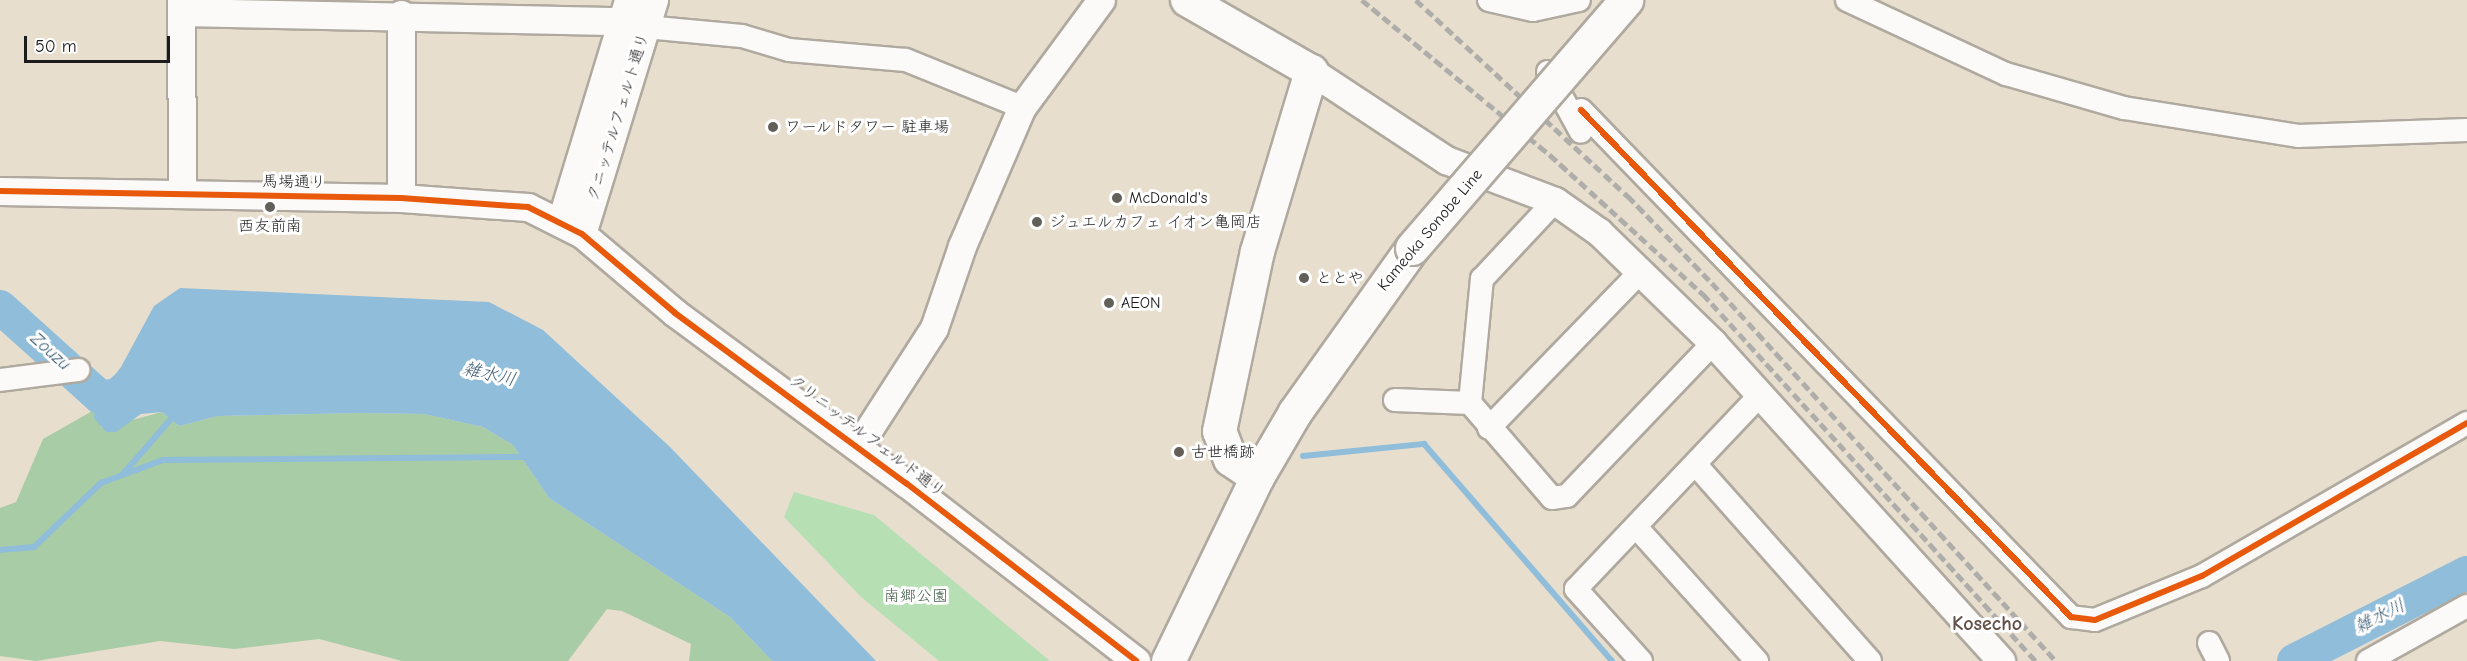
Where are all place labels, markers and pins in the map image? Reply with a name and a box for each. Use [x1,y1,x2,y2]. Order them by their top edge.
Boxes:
place label: ワールドタワー 駐車場 [785,117,950,137]
marker: ワールドタワー 駐車場 [766,120,780,134]
place label: McDonald's [1129,188,1208,208]
marker: McDonald's [1110,191,1124,205]
marker: 西友前南 [263,200,277,214]
place label: ジュエルカフェ イオン亀岡店 [1049,212,1262,232]
marker: ジュエルカフェ イオン亀岡店 [1030,215,1044,229]
place label: 西友前南 [238,216,302,236]
place label: ととや [1316,268,1364,288]
marker: ととや [1297,271,1311,285]
place label: AEON [1121,293,1161,313]
marker: AEON [1102,296,1116,310]
place label: 古世橋跡 [1191,442,1255,462]
marker: 古世橋跡 [1172,445,1186,459]

